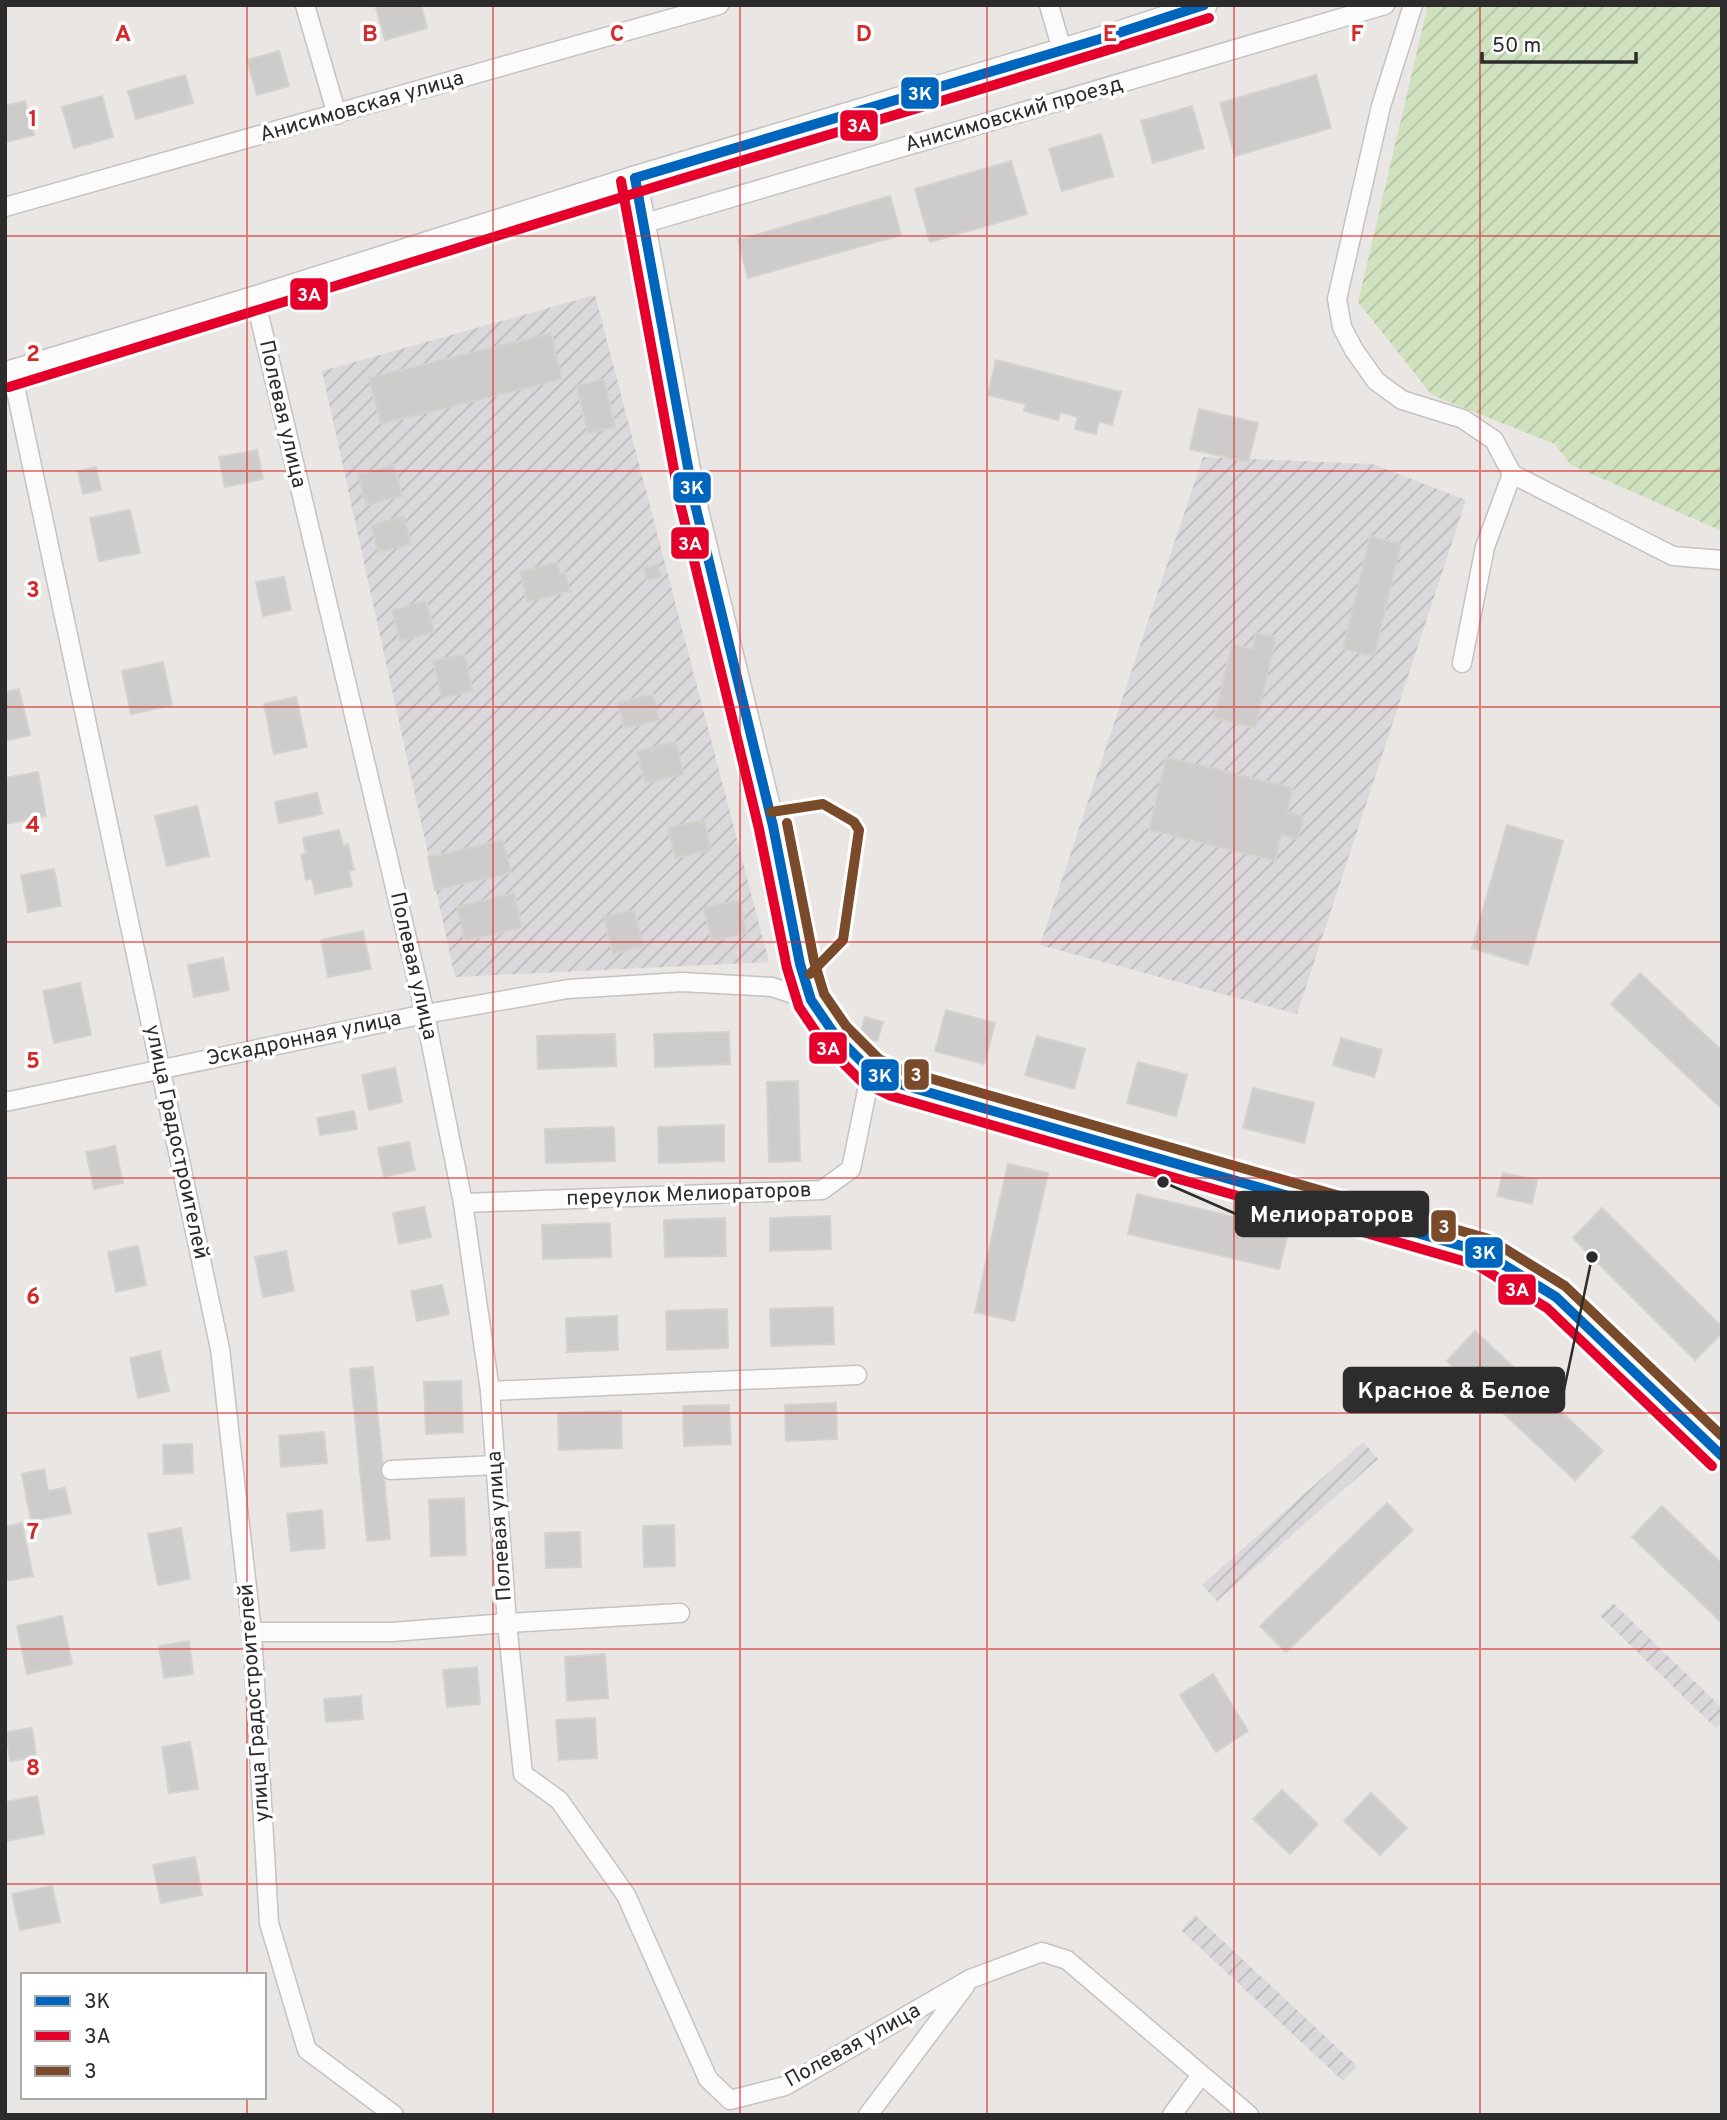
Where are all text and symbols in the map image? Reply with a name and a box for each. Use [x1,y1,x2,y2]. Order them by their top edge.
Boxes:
text: A [115,21,131,50]
text: B [362,21,378,50]
text: C [610,21,624,50]
text: D [856,21,872,50]
text: E [1103,21,1117,50]
text: F [1350,21,1364,50]
scale bar [1482,21,1636,65]
text: 50 m [1492,33,1541,60]
street label: Анисимовская улица [257,65,467,149]
street label: Анисимовский проезд [902,71,1126,159]
line badge: 3К [900,76,940,110]
text: 3К [908,83,932,107]
text: 1 [28,106,38,135]
line badge: 3А [839,109,879,142]
text: 3А [847,115,872,139]
line badge: 3А [289,277,329,311]
text: 3А [297,284,322,308]
street label: Полевая улица [252,338,312,490]
text: 2 [26,341,40,370]
line badge: 3К [672,471,712,504]
text: 3К [680,477,704,501]
line badge: 3А [670,526,710,560]
text: 3А [678,533,703,557]
text: 3 [26,577,40,606]
text: 4 [26,812,40,841]
street label: Полевая улица [383,890,443,1042]
street label: Эскадронная улица [204,1005,404,1073]
street label: улица Градостроителей [138,1022,214,1262]
line badge: 3А [808,1031,848,1065]
text: 3А [816,1038,841,1062]
text: 5 [26,1048,40,1077]
line badge: 3К [860,1058,900,1092]
line badge: 3 [903,1058,930,1091]
text: 3 [910,1064,922,1088]
text: 3К [868,1065,892,1089]
street label: переулок Мелиораторов [566,1177,812,1213]
callout: Мелиораторов [1236,1192,1428,1236]
text: Мелиораторов [1250,1202,1414,1231]
line badge: 3 [1430,1209,1457,1243]
text: 3 [1438,1216,1450,1240]
line badge: 3К [1464,1236,1504,1269]
text: 3К [1472,1242,1496,1266]
line badge: 3А [1497,1273,1537,1306]
text: 3А [1505,1279,1530,1303]
text: 6 [26,1284,40,1313]
callout: Красное & Белое [1344,1368,1564,1412]
text: Красное & Белое [1358,1378,1550,1407]
street label: Полевая улица [481,1450,519,1602]
text: 7 [27,1519,39,1548]
street label: улица Градостроителей [233,1583,277,1823]
text: 8 [26,1755,40,1784]
legend [21,1973,266,2099]
text: 3К [84,1989,110,2016]
street label: Полевая улица [781,1998,925,2094]
text: 3А [84,2024,111,2051]
text: 3 [84,2059,97,2086]

